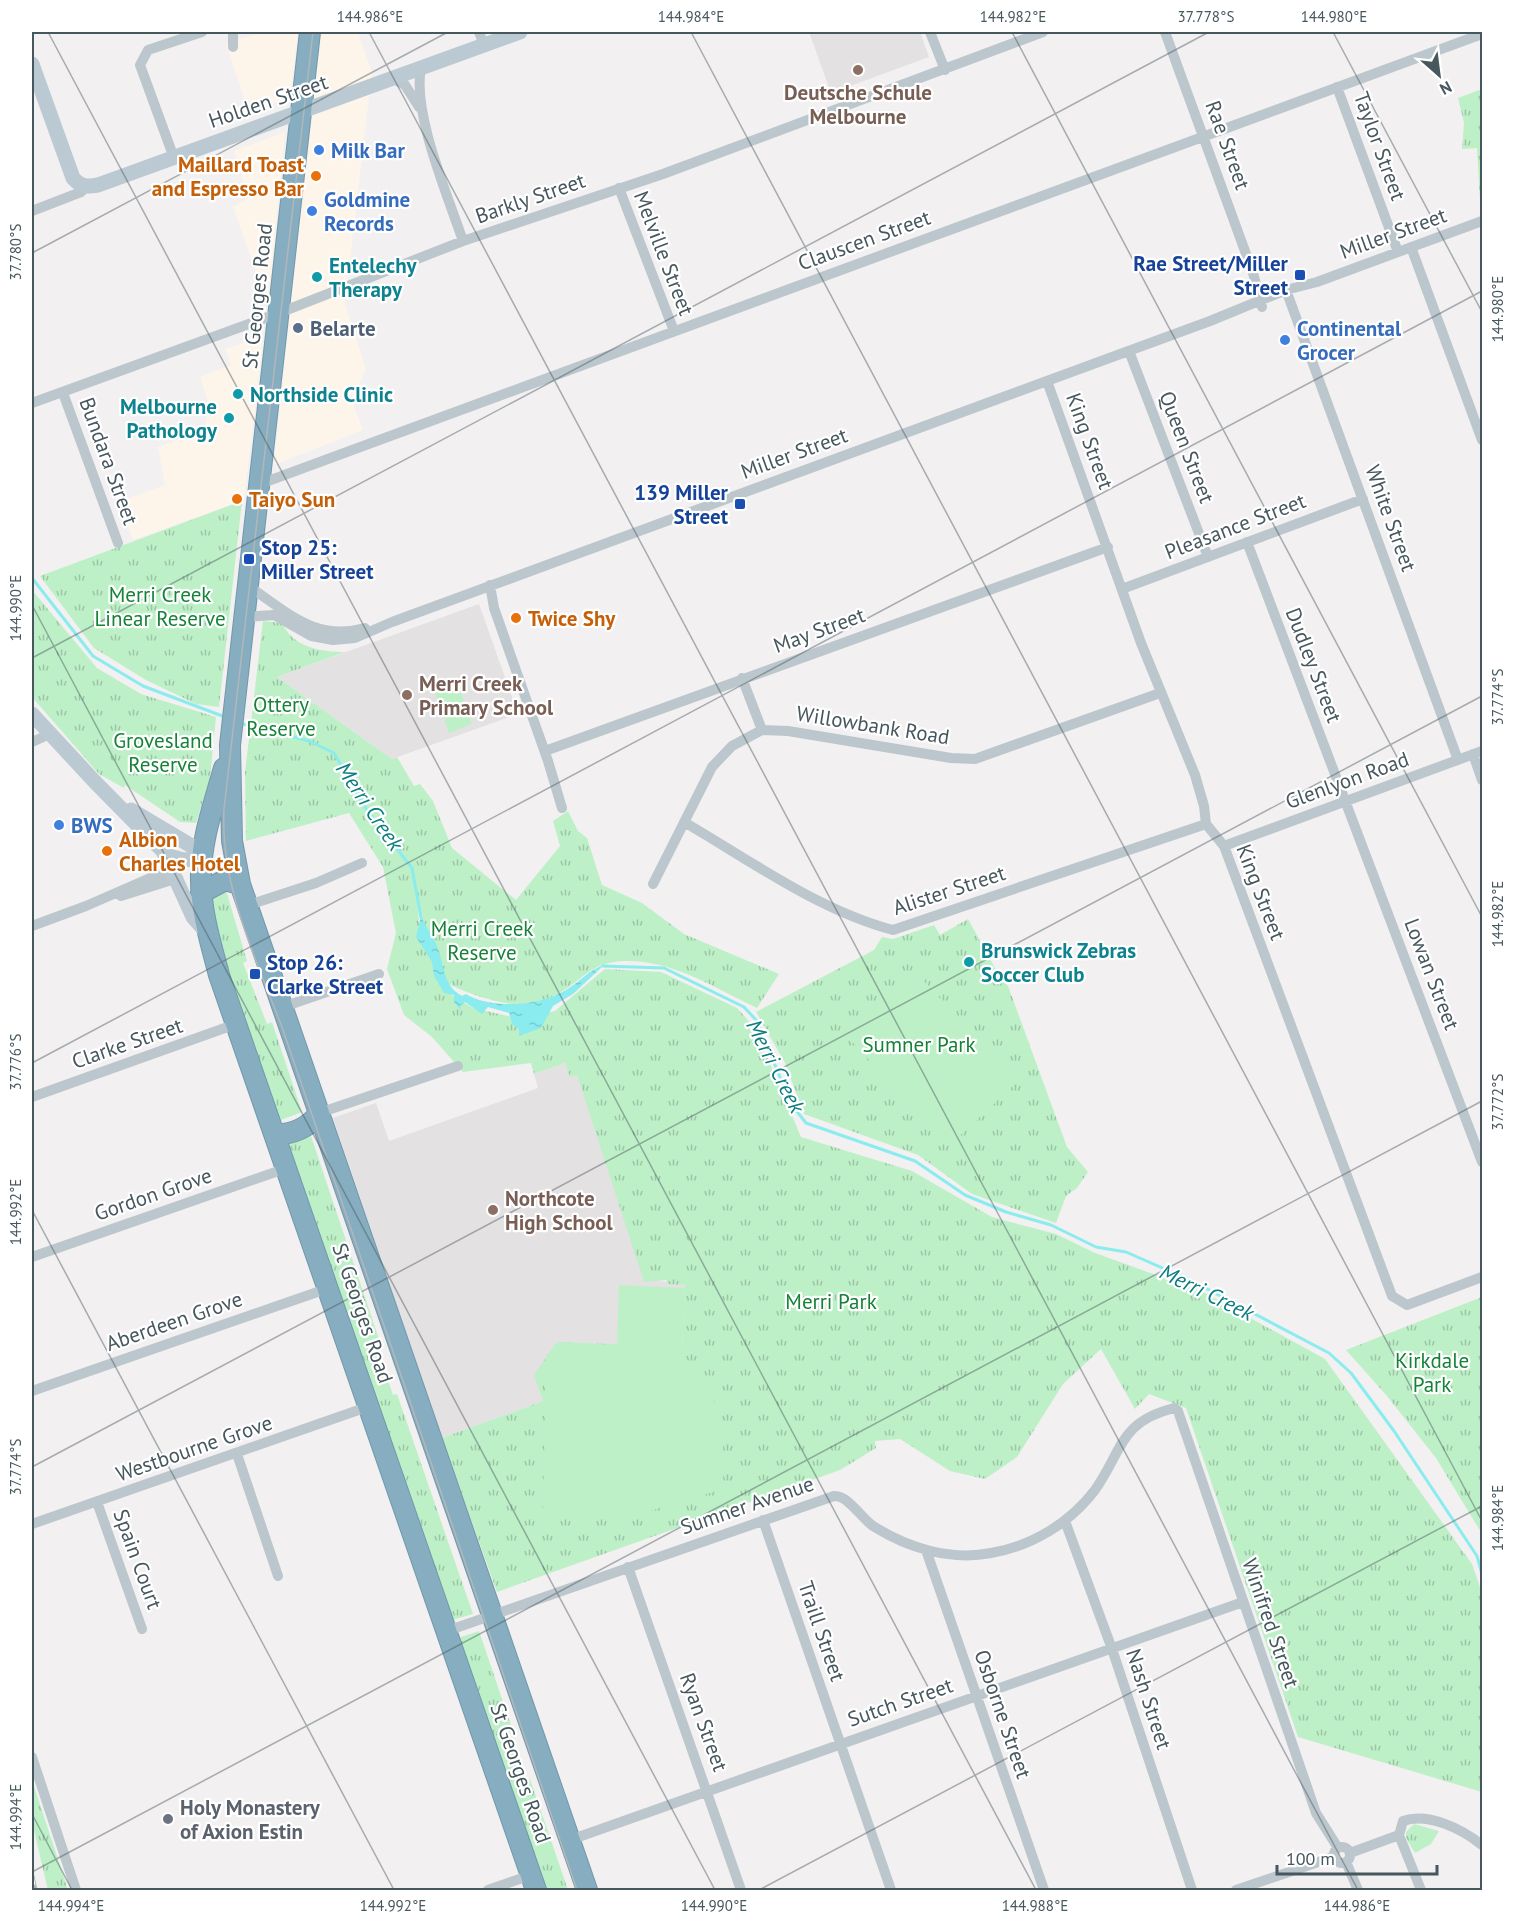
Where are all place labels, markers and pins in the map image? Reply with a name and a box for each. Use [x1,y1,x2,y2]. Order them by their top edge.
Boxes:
marker: Deutsche Schule Melbourne [851,63,865,77]
place label: Deutsche Schule Melbourne [784,79,932,130]
place label: Milk Bar [331,137,405,164]
marker: Milk Bar [312,143,326,157]
place label: Maillard Toast and Espresso Bar [152,151,305,202]
marker: Maillard Toast and Espresso Bar [309,169,323,183]
place label: Goldmine Records [324,186,410,237]
marker: Goldmine Records [305,204,319,218]
place label: Rae Street/Miller Street [1133,250,1289,301]
place label: Entelechy Therapy [329,252,418,303]
marker: Rae Street/Miller Street [1293,268,1307,282]
marker: Entelechy Therapy [310,270,324,284]
place label: Belarte [310,315,376,342]
place label: Continental Grocer [1297,315,1402,366]
marker: Belarte [291,321,305,335]
marker: Continental Grocer [1278,333,1292,347]
place label: Northside Clinic [250,381,393,408]
marker: Northside Clinic [231,387,245,401]
place label: Melbourne Pathology [120,393,218,444]
marker: Melbourne Pathology [222,411,236,425]
place label: 139 Miller Street [634,479,729,530]
place label: Taiyo Sun [249,486,335,513]
marker: Taiyo Sun [230,492,244,506]
marker: 139 Miller Street [733,497,747,511]
place label: Stop 25: Miller Street [261,534,374,585]
marker: Stop 25: Miller Street [242,552,256,566]
place label: Twice Shy [528,605,616,632]
marker: Twice Shy [509,611,523,625]
place label: Merri Creek Primary School [419,670,554,721]
marker: Merri Creek Primary School [400,688,414,702]
place label: BWS [71,812,113,839]
marker: BWS [52,818,66,832]
place label: Albion Charles Hotel [119,826,241,877]
marker: Albion Charles Hotel [100,844,114,858]
place label: Brunswick Zebras Soccer Club [981,937,1136,988]
place label: Stop 26: Clarke Street [267,949,384,1000]
marker: Brunswick Zebras Soccer Club [962,955,976,969]
marker: Stop 26: Clarke Street [248,967,262,981]
place label: Northcote High School [505,1185,614,1236]
marker: Northcote High School [486,1203,500,1217]
place label: Holy Monastery of Axion Estin [180,1794,321,1845]
marker: Holy Monastery of Axion Estin [161,1812,175,1826]

